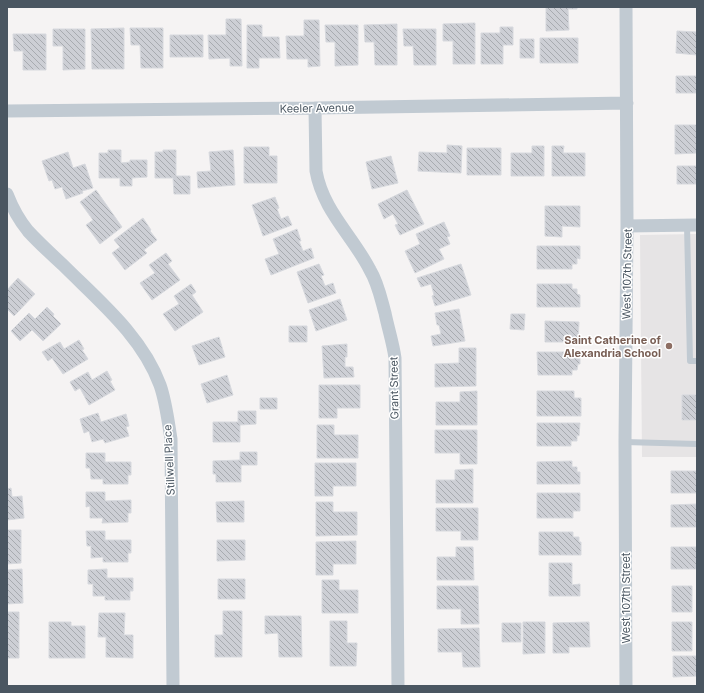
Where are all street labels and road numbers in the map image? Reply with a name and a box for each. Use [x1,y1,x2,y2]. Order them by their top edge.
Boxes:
street label: Keeler Avenue [280,100,354,116]
street label: West 107th Street [619,228,635,320]
street label: Grant Street [386,356,402,420]
street label: Stillwell Place [160,424,178,496]
street label: West 107th Street [619,552,633,643]

